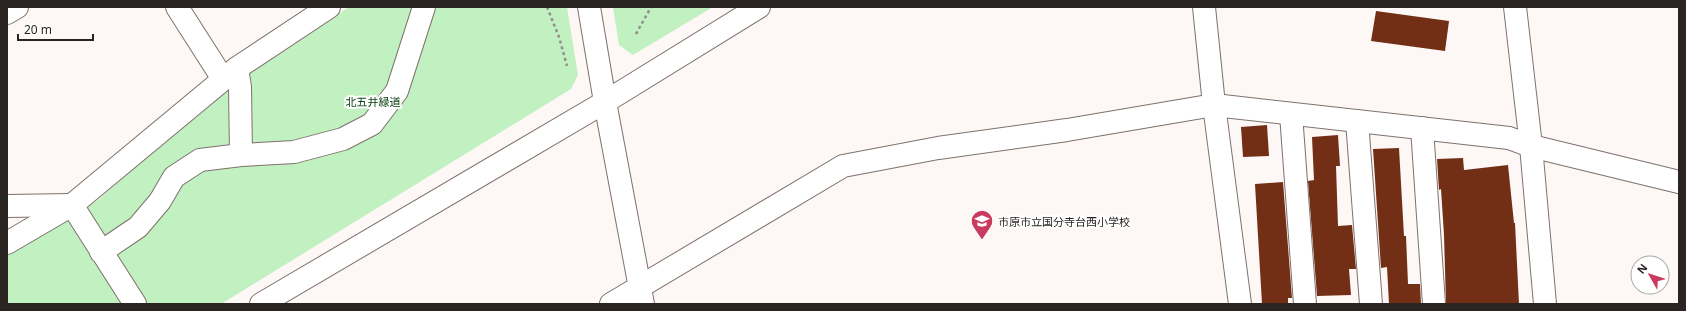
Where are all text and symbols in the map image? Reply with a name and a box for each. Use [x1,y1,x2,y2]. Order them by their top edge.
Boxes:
scale bar [18,16,93,42]
text: 20 m [24,21,52,38]
park label: 北五井緑道 [346,94,401,109]
school or university icon: 市原市立国分寺台西小学校 [969,208,995,241]
place label: 市原市立国分寺台西小学校 [998,214,1130,229]
north arrow [1630,255,1670,295]
text: N [1633,260,1650,277]

